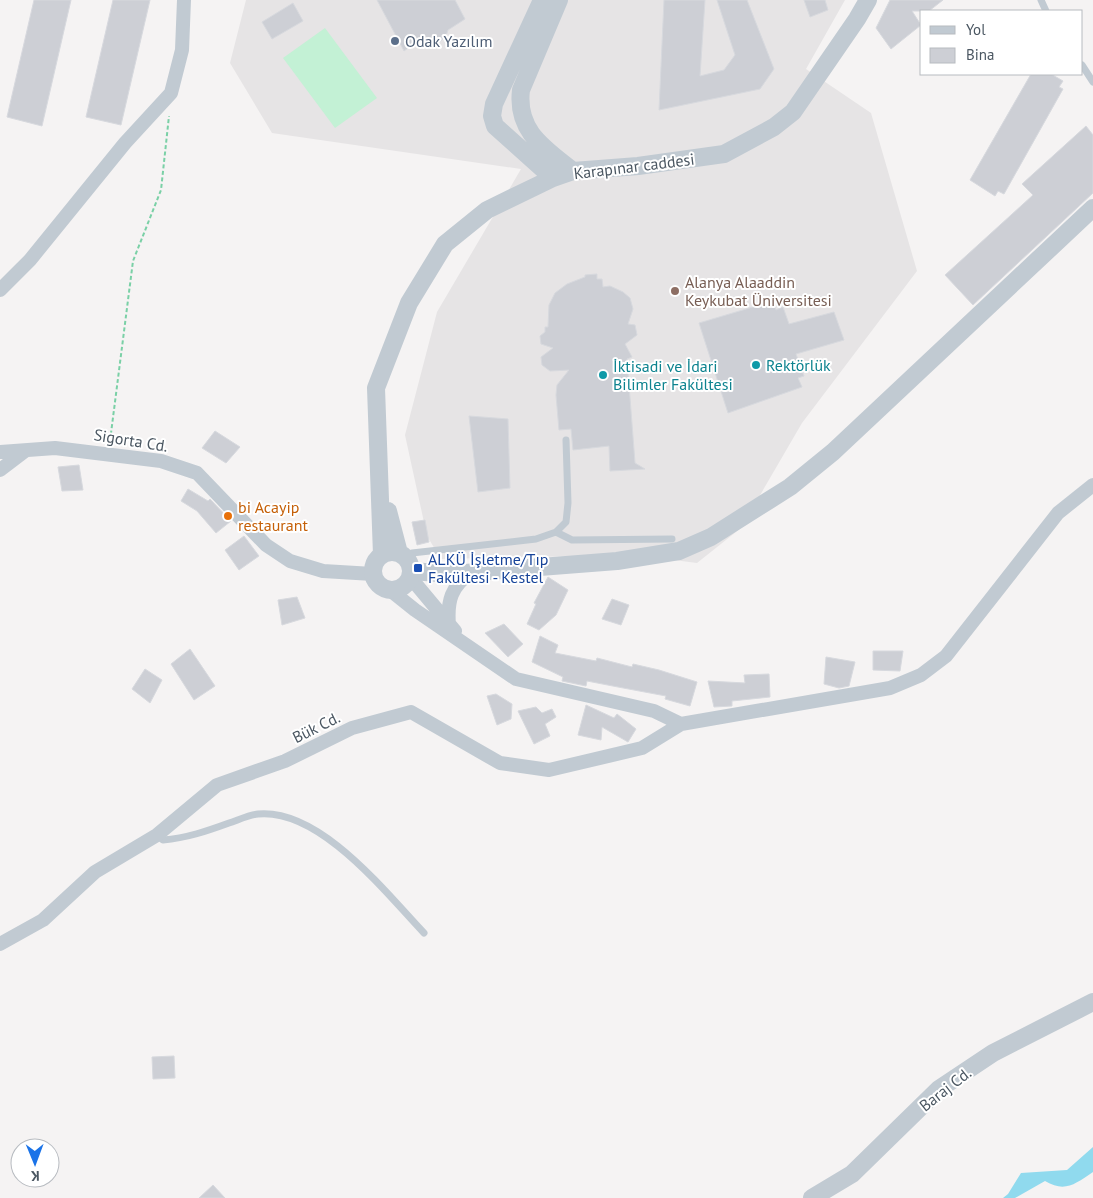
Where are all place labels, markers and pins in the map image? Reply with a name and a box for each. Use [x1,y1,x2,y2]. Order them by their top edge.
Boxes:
place label: Odak Yazılım [405,31,493,51]
marker: Odak Yazılım [389,35,401,47]
place label: Alanya Alaaddin Keykubat Üniversitesi [685,272,832,310]
marker: Alanya Alaaddin Keykubat Üniversitesi [669,285,681,297]
place label: Rektörlük [766,355,831,375]
place label: İktisadi ve İdari Bilimler Fakültesi [613,356,733,394]
marker: Rektörlük [750,359,762,371]
marker: İktisadi ve İdari Bilimler Fakültesi [597,369,609,381]
place label: bi Acayip restaurant [238,497,308,535]
marker: bi Acayip restaurant [222,510,234,522]
place label: ALKÜ İşletme/Tıp Fakültesi - Kestel [428,549,548,587]
marker: ALKÜ İşletme/Tıp Fakültesi - Kestel [412,562,424,574]

